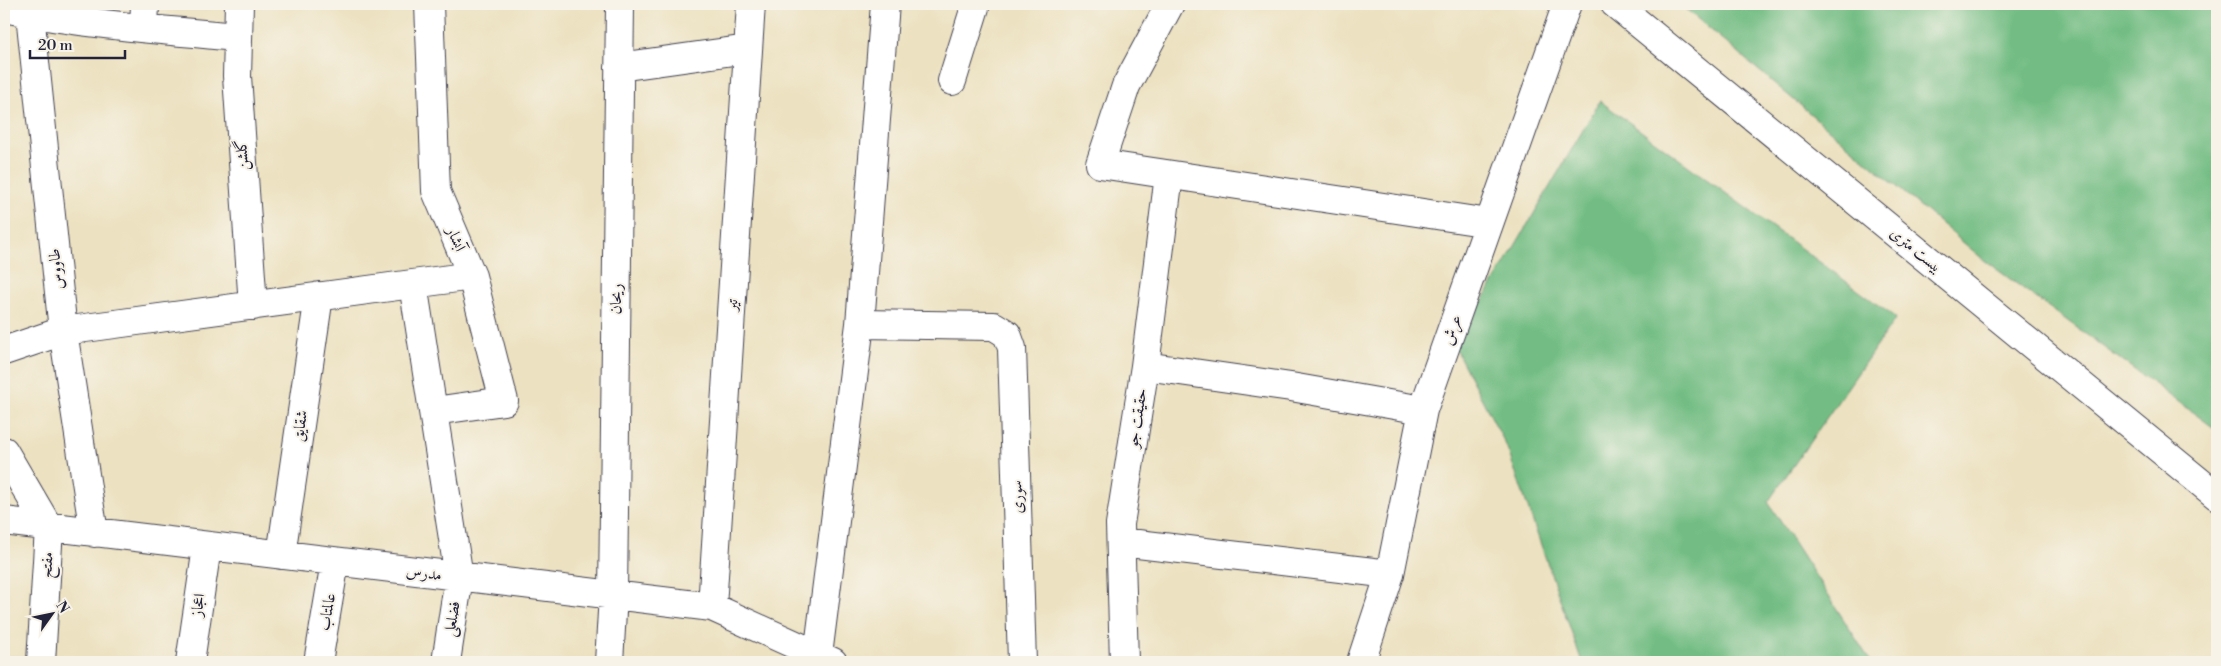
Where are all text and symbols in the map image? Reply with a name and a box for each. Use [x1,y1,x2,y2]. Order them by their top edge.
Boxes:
scale bar [30,28,125,60]
text: 20 m [38,36,73,55]
street label: گلشن [231,139,254,171]
street label: آبشار [441,222,471,256]
street label: بیست متری [1886,223,1946,277]
street label: طاووس [44,247,68,291]
street label: ریحان [606,283,626,315]
street label: تیر [721,297,742,314]
street label: عرش [1437,312,1467,348]
street label: حقیقت جو [1122,387,1152,451]
street label: شقایق [288,409,312,443]
street label: سوری [1006,480,1028,514]
street label: مفتح [36,551,62,579]
street label: مدرس [405,561,443,585]
north arrow [28,588,78,638]
street label: اعجاز [186,592,210,620]
street label: عالمتاب [314,592,340,632]
text: N [51,598,73,617]
street label: فضلعلی [439,600,466,638]

